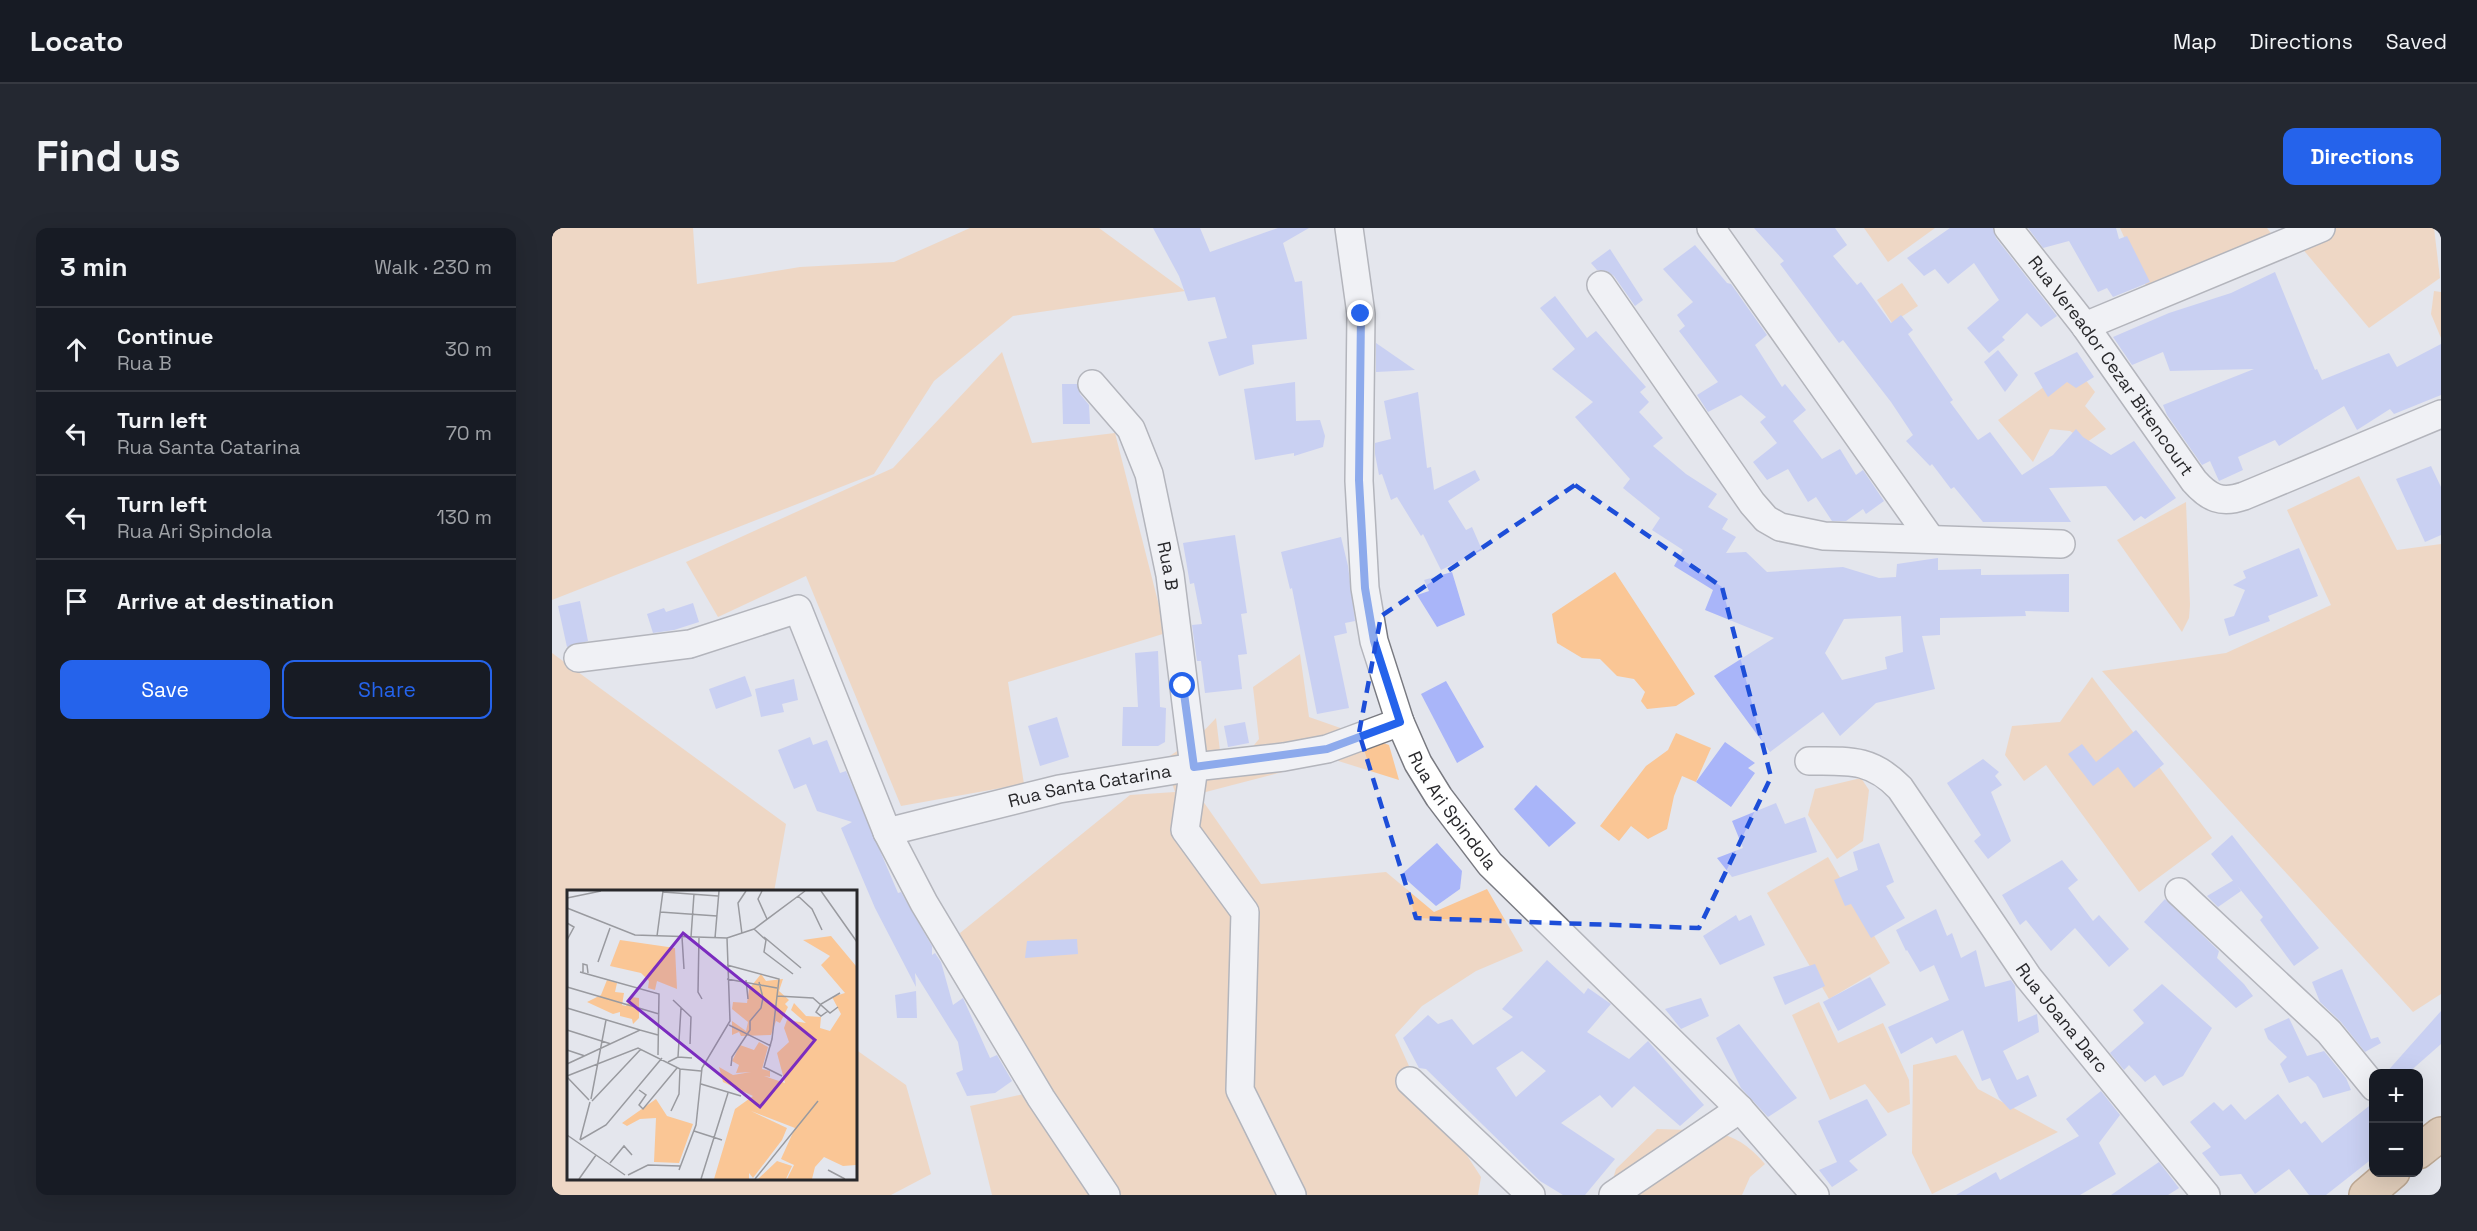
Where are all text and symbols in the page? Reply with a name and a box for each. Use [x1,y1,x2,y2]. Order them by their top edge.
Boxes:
text: Locato [30,23,123,59]
text: Map [2173,28,2217,55]
text: Directions [2250,28,2353,55]
text: Saved [2386,28,2447,55]
button: Directions [2283,128,2441,185]
text: Find us [36,130,181,183]
text: 3 min [60,250,128,284]
street label: Rua Vereador Cezar Bitencourt [2023,251,2199,480]
text: Walk · 230 m [374,254,492,280]
route end [1347,300,1373,326]
text: Continue [117,322,213,350]
icon: ahead [60,333,93,366]
text: 30 m [445,336,492,362]
text: Rua B [117,350,172,376]
text: Turn left [117,406,207,434]
icon: left [60,417,93,450]
text: 70 m [446,420,492,446]
text: Rua Santa Catarina [117,434,301,460]
text: Turn left [117,490,207,518]
icon: left [60,501,93,534]
text: 130 m [436,504,492,530]
text: Rua Ari Spindola [117,518,272,544]
street label: Rua B [1152,539,1184,592]
icon: arrive [60,585,93,618]
text: Arrive at destination [117,587,334,615]
button: Save [60,660,270,719]
button: Share [282,660,492,719]
route start [1169,672,1195,698]
street label: Rua Ari Spindola [1403,748,1502,874]
street label: Rua Santa Catarina [1006,759,1173,812]
inset map [567,890,856,1180]
street label: Rua Joana Darc [2011,958,2113,1077]
map controls [2369,1069,2423,1177]
button: + [2369,1069,2423,1123]
button: − [2369,1123,2423,1177]

